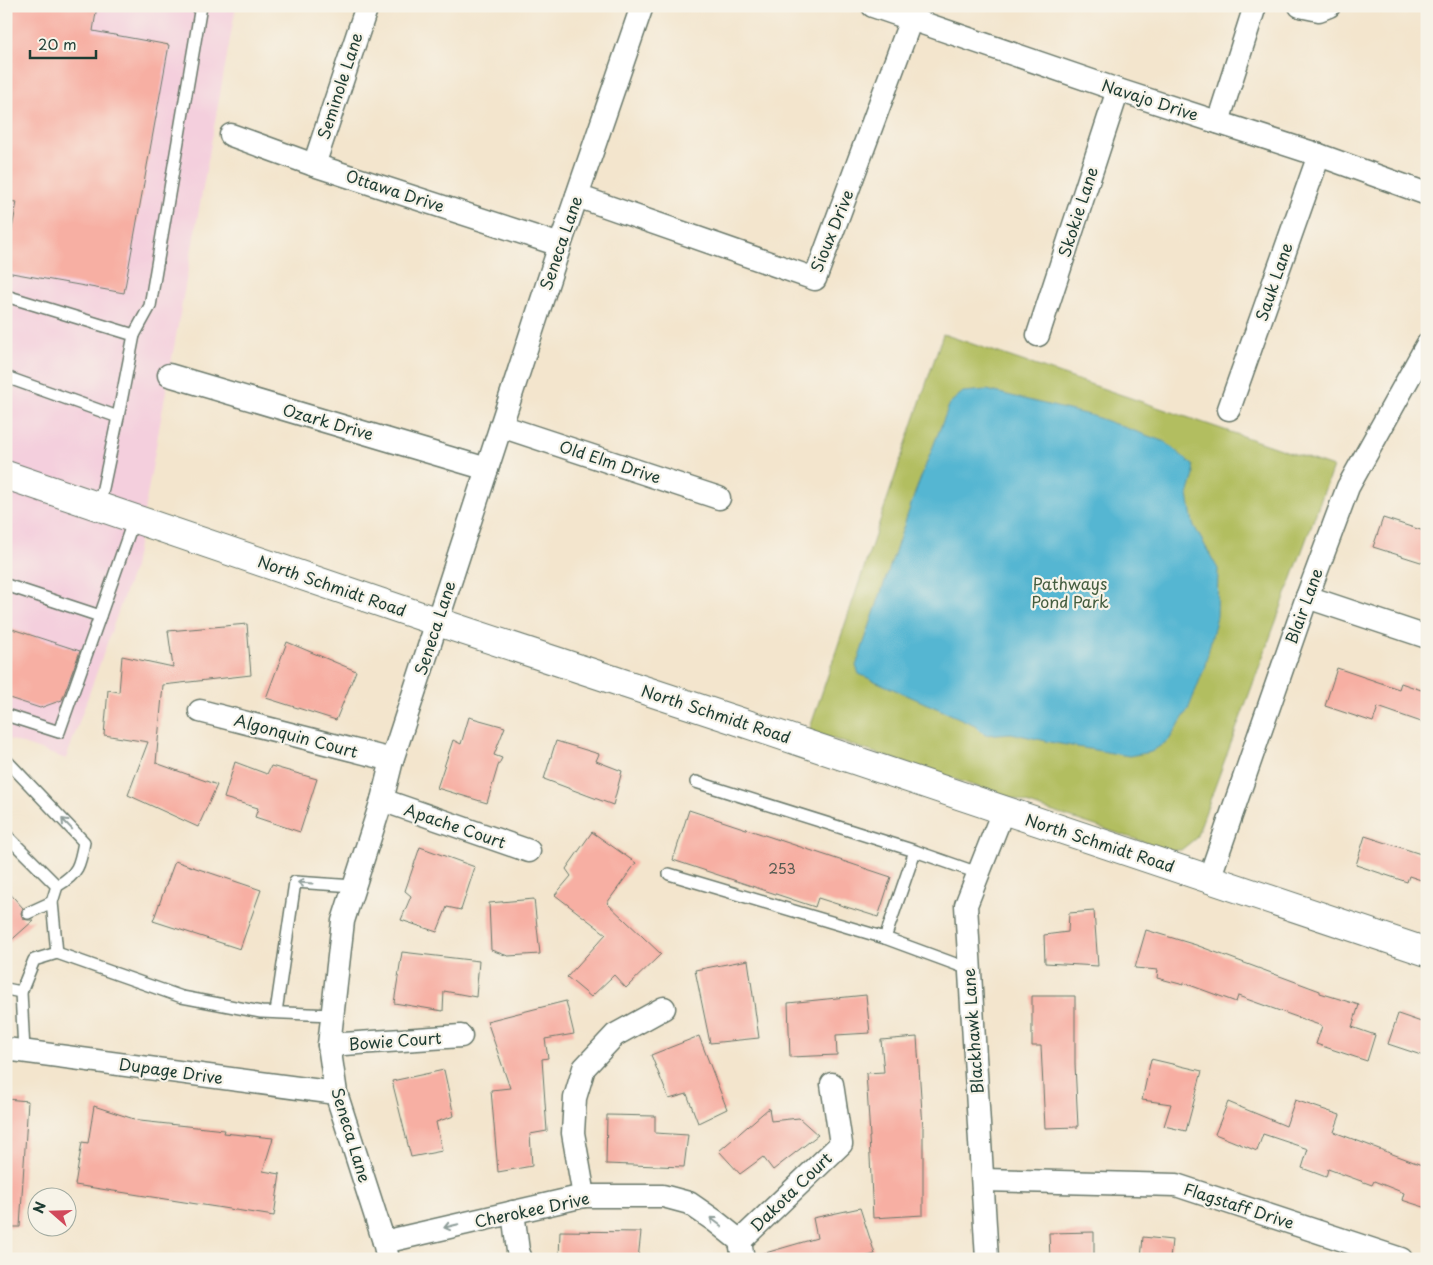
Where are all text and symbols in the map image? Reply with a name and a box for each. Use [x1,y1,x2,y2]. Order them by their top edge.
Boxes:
scale bar [30,28,96,60]
street label: Seminole Lane [310,29,368,142]
text: 20 m [38,32,77,55]
street label: Navajo Drive [1099,72,1202,126]
street label: Ottawa Drive [343,163,448,217]
street label: Skokie Lane [1051,163,1103,260]
street label: Sioux Drive [804,186,858,275]
street label: Seneca Lane [533,192,587,293]
street label: Sauk Lane [1248,239,1298,324]
street label: Ozark Drive [280,397,376,445]
street label: Old Elm Drive [556,433,664,489]
street label: North Schmidt Road [255,548,410,622]
street label: Blair Lane [1278,564,1328,647]
park label: Pathways Pond Park [1031,571,1109,613]
street label: Seneca Lane [407,577,461,678]
street label: North Schmidt Road [639,678,794,749]
street label: Algonquin Court [232,707,361,763]
street label: Apache Court [401,796,510,854]
street label: North Schmidt Road [1023,807,1178,878]
one-way arrow [61,817,73,830]
house number: 253 [768,858,796,879]
one-way arrow [297,878,313,887]
street label: Blackhawk Lane [956,967,988,1095]
street label: Bowie Court [348,1025,443,1055]
street label: Dupage Drive [117,1051,225,1089]
street label: Seneca Lane [326,1084,378,1185]
street label: Dakota Court [744,1146,837,1237]
street label: Flagstaff Drive [1181,1176,1298,1234]
street label: Cherokee Drive [472,1185,591,1233]
north arrow [28,1188,78,1238]
text: N [28,1199,51,1216]
one-way arrow [709,1217,723,1227]
one-way arrow [444,1222,460,1231]

